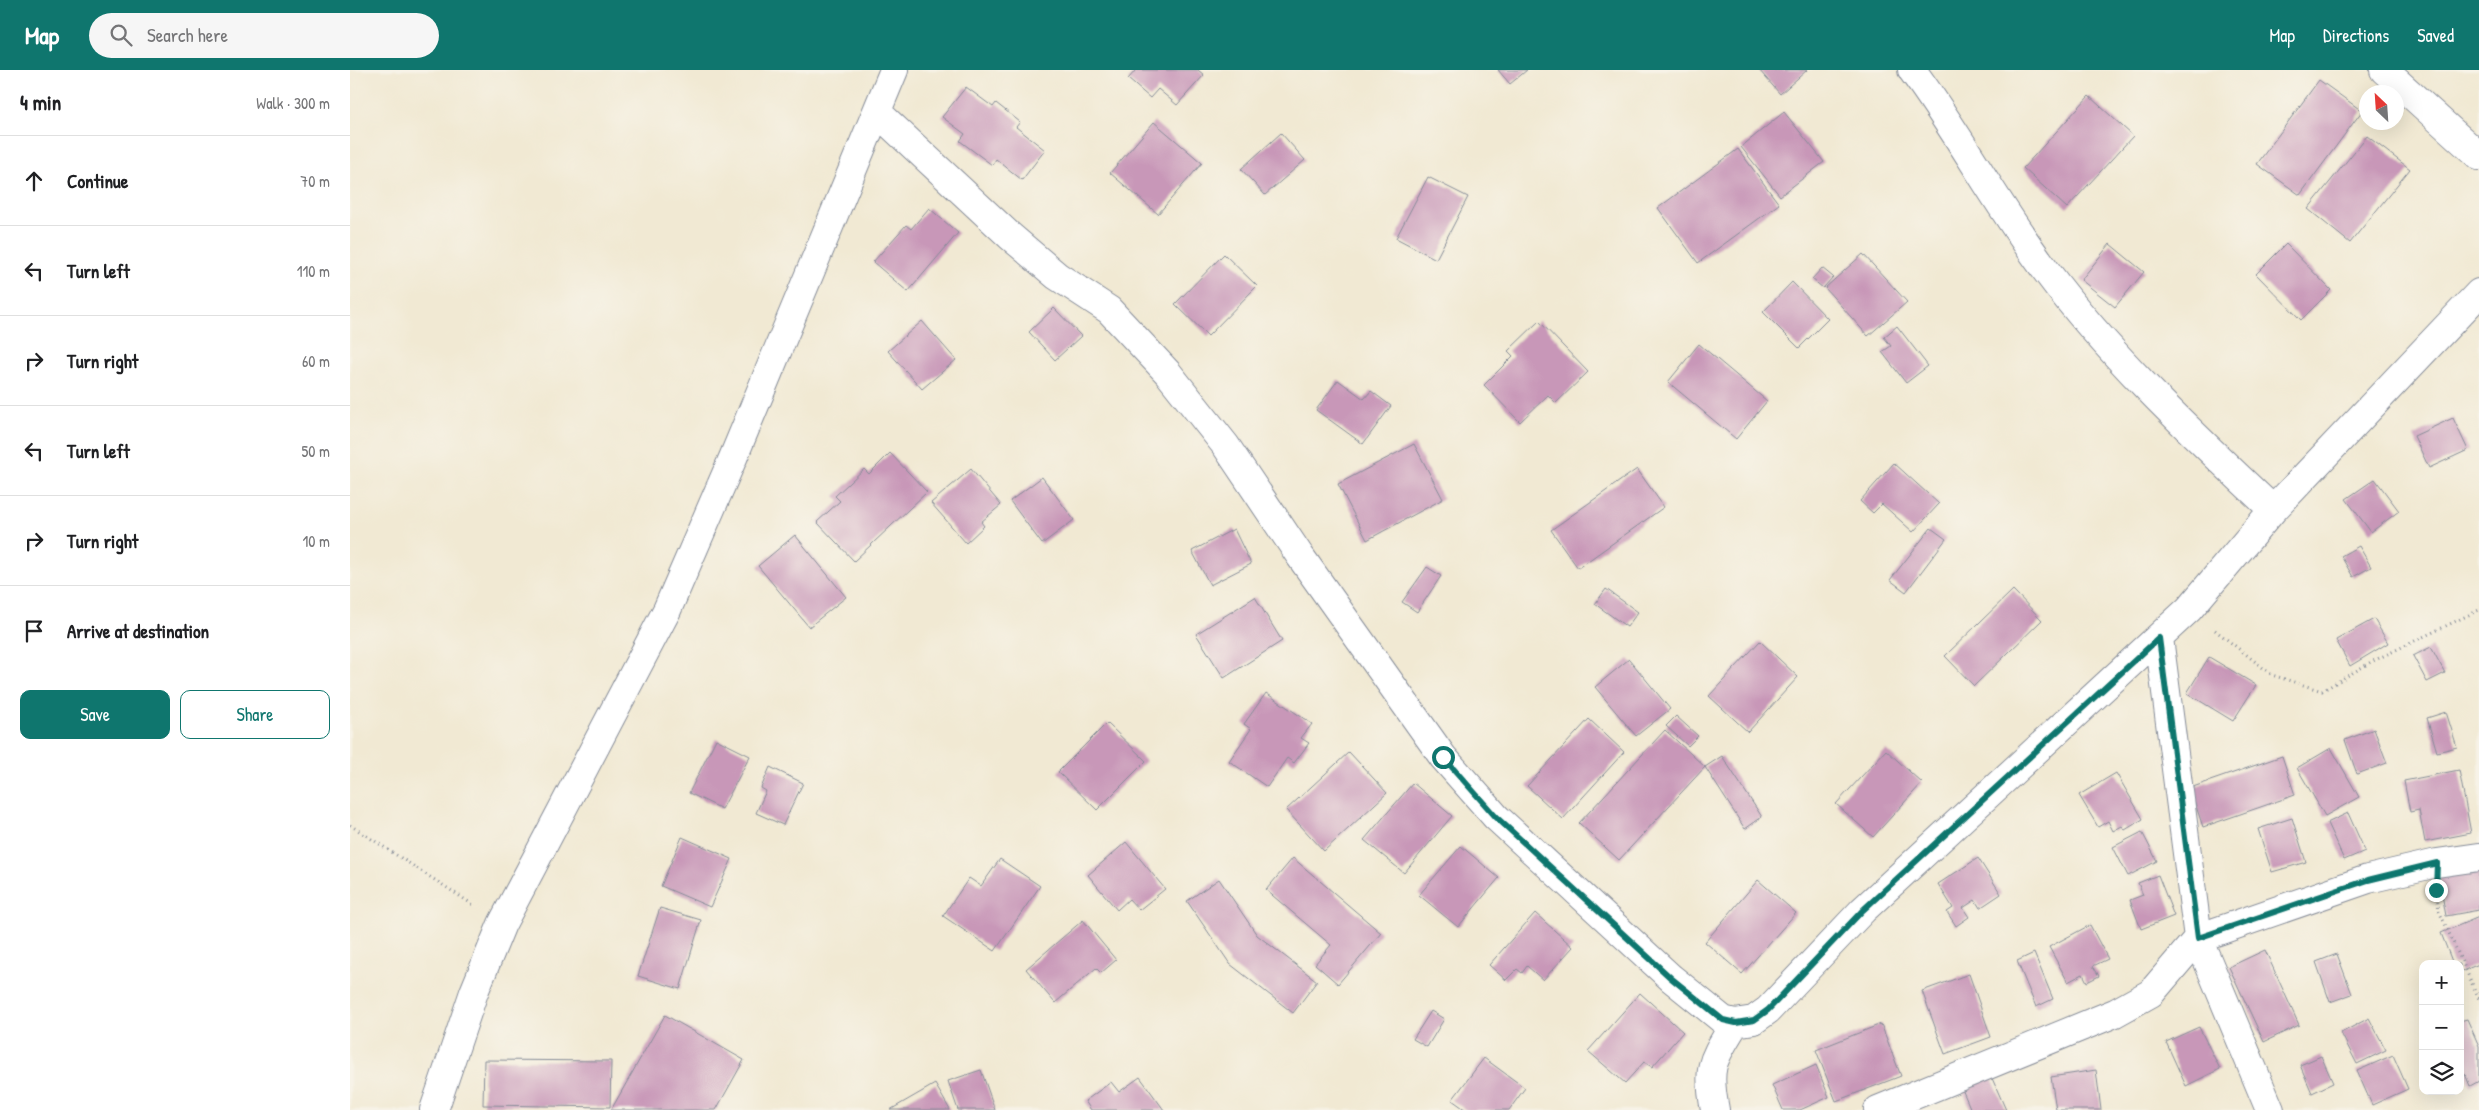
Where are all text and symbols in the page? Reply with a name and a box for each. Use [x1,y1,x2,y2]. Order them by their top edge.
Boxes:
search box [89,13,439,58]
text: Map [25,19,59,51]
icon: search [107,21,135,49]
text: Search here [147,22,228,48]
text: Map [2270,23,2295,48]
text: Directions [2323,23,2389,48]
text: Saved [2417,23,2454,48]
north arrow [2359,85,2404,130]
text: 4 min [20,88,61,117]
text: Walk · 300 m [256,92,330,114]
icon: ahead [20,167,48,195]
text: Continue [67,168,128,194]
text: 70 m [300,170,330,192]
icon: left [20,257,48,285]
text: Turn left [67,258,130,284]
text: 110 m [297,260,330,282]
icon: right [20,347,48,375]
text: Turn right [67,348,138,374]
text: 60 m [302,350,330,372]
icon: left [20,437,48,465]
text: Turn left [67,438,130,464]
text: 50 m [302,440,330,462]
icon: right [20,527,48,555]
text: Turn right [67,528,138,554]
text: 10 m [302,530,330,552]
icon: arrive [20,617,48,645]
text: Arrive at destination [67,618,209,644]
button: Save [20,690,170,739]
button: Share [180,690,330,739]
route start [1432,746,1455,769]
route end [2425,879,2448,902]
map controls [2419,960,2464,1095]
button: + [2419,960,2464,1005]
button: − [2419,1005,2464,1050]
button: layers [2419,1050,2464,1095]

